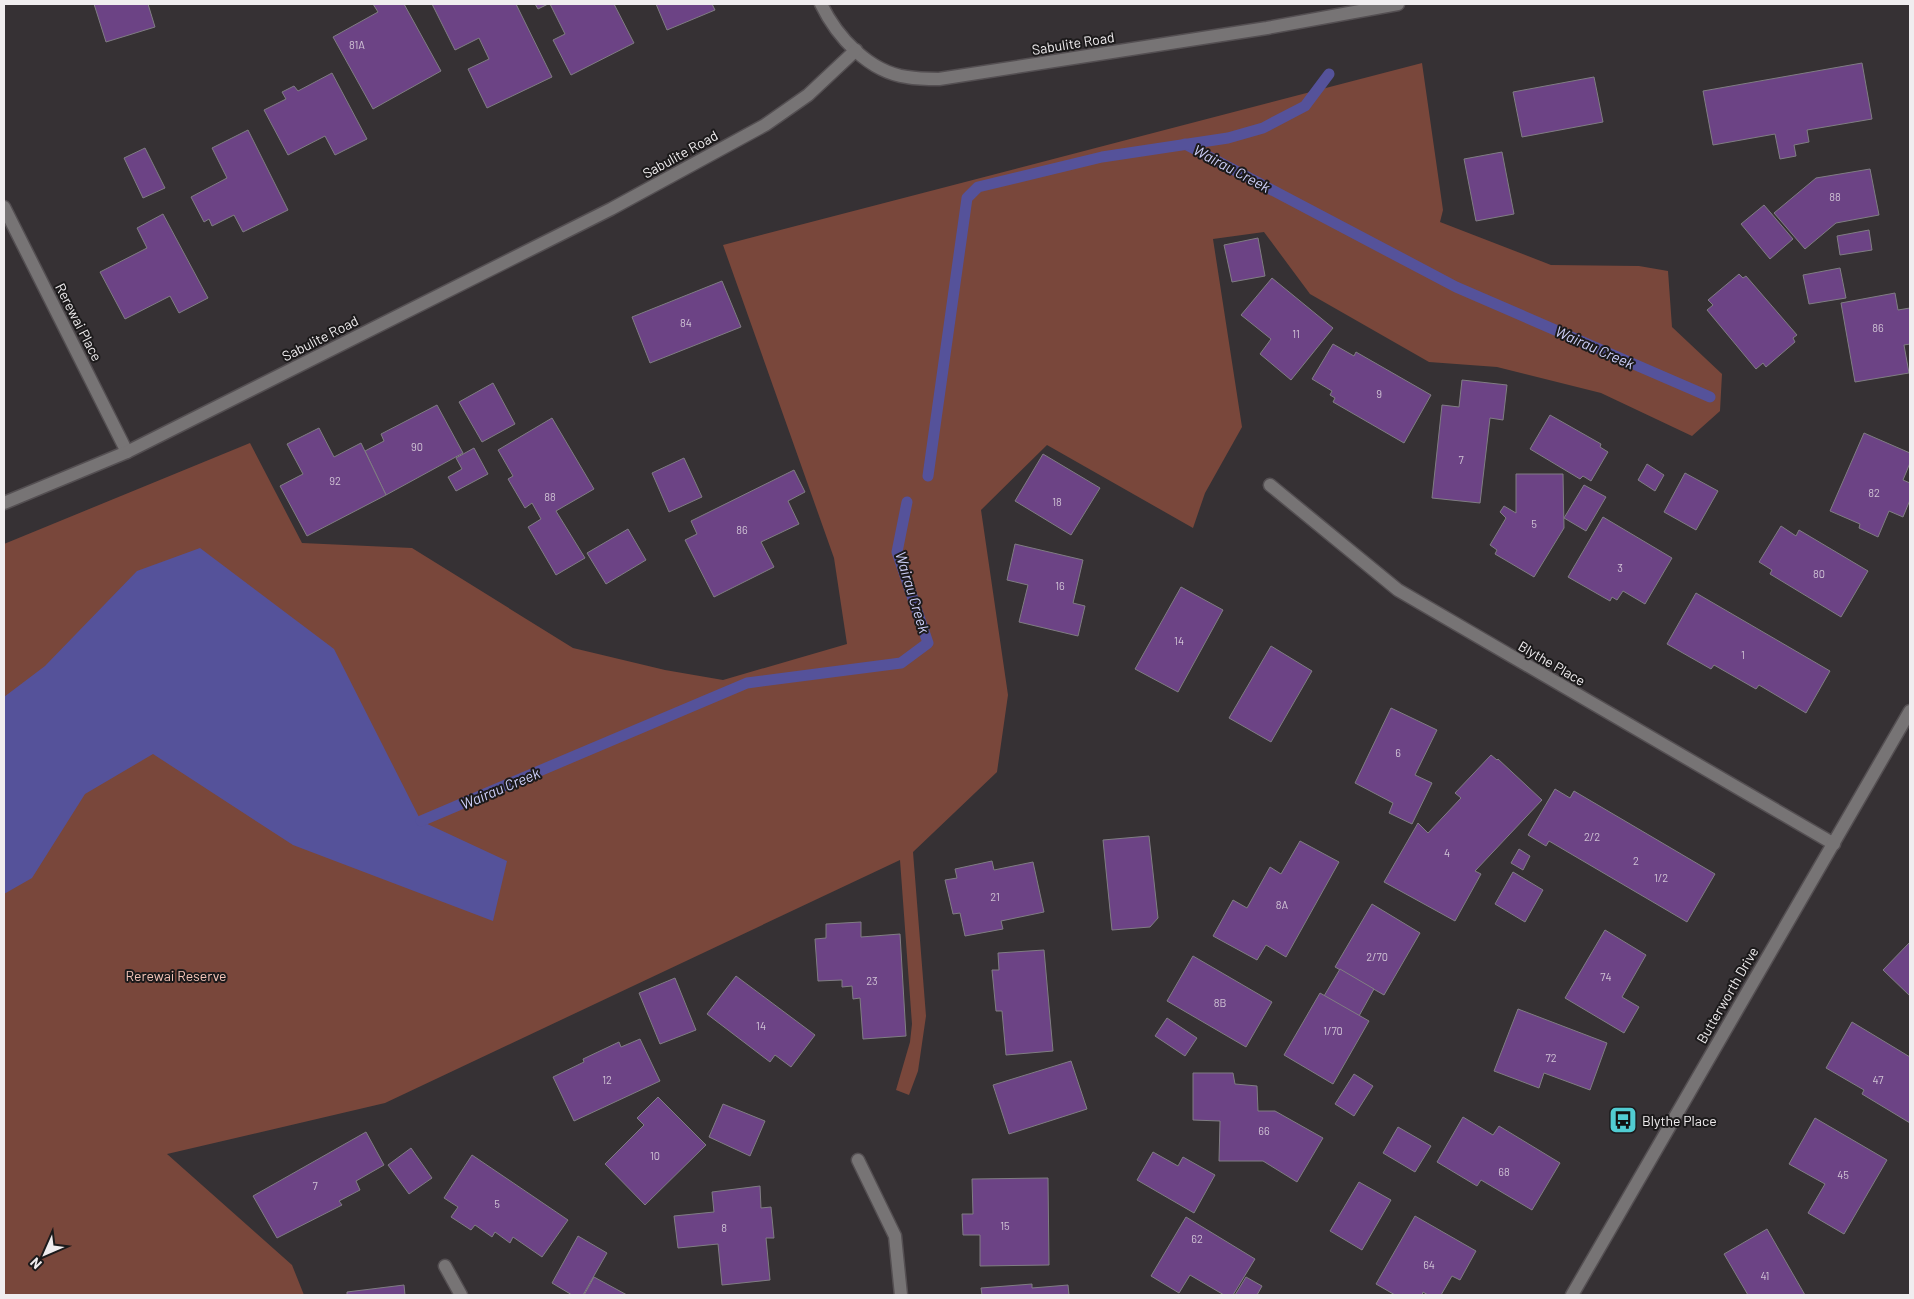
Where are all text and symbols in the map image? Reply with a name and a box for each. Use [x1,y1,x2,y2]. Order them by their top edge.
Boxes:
street label: Sabulite Road [1031,28,1115,58]
house number: 81A [349,38,365,51]
street label: Sabulite Road [639,126,721,182]
water label: Wairau Creek [1191,140,1274,196]
house number: 88 [1829,190,1841,203]
street label: Rerewai Place [52,280,106,364]
street label: Sabulite Road [279,312,361,364]
house number: 84 [680,316,692,329]
house number: 86 [1872,321,1884,334]
water label: Wairau Creek [1553,322,1638,373]
house number: 11 [1292,327,1300,340]
house number: 9 [1376,387,1382,400]
house number: 90 [411,440,423,453]
house number: 7 [1458,453,1464,466]
house number: 92 [329,474,341,487]
house number: 82 [1868,486,1880,499]
house number: 88 [544,490,556,503]
house number: 18 [1052,495,1062,508]
house number: 5 [1531,517,1537,530]
house number: 86 [736,523,748,536]
water label: Wairau Creek [892,549,934,636]
house number: 3 [1617,561,1623,574]
house number: 80 [1813,567,1825,580]
house number: 16 [1055,579,1065,592]
house number: 14 [1174,634,1184,647]
street label: Blythe Place [1515,637,1589,689]
house number: 1 [1741,648,1745,661]
house number: 6 [1395,746,1401,759]
water label: Wairau Creek [458,763,543,813]
house number: 2/2 [1584,830,1600,843]
house number: 4 [1444,846,1450,859]
house number: 2 [1633,854,1639,867]
house number: 1/2 [1654,871,1668,884]
house number: 21 [990,890,1000,903]
house number: 8A [1276,898,1289,911]
street label: Butterworth Drive [1693,944,1761,1046]
house number: 2/70 [1366,950,1388,963]
park label: Rerewai Reserve [125,967,227,984]
house number: 74 [1600,970,1612,983]
house number: 23 [866,974,878,987]
house number: 8B [1214,996,1226,1009]
house number: 14 [756,1019,766,1032]
house number: 1/70 [1323,1024,1343,1037]
house number: 72 [1545,1051,1557,1064]
house number: 12 [602,1073,612,1086]
house number: 47 [1873,1073,1883,1086]
bus stop icon: Blythe Place [1608,1105,1638,1135]
place label: Blythe Place [1642,1112,1717,1129]
house number: 66 [1258,1124,1270,1137]
house number: 10 [650,1149,660,1162]
house number: 68 [1498,1165,1510,1178]
house number: 45 [1837,1168,1849,1181]
house number: 7 [312,1179,318,1192]
house number: 5 [494,1197,500,1210]
house number: 15 [1000,1219,1010,1232]
house number: 8 [721,1221,727,1234]
north arrow [20,1229,70,1279]
house number: 62 [1191,1232,1203,1245]
text: N [26,1254,45,1273]
house number: 64 [1423,1258,1435,1271]
house number: 41 [1761,1269,1769,1282]

